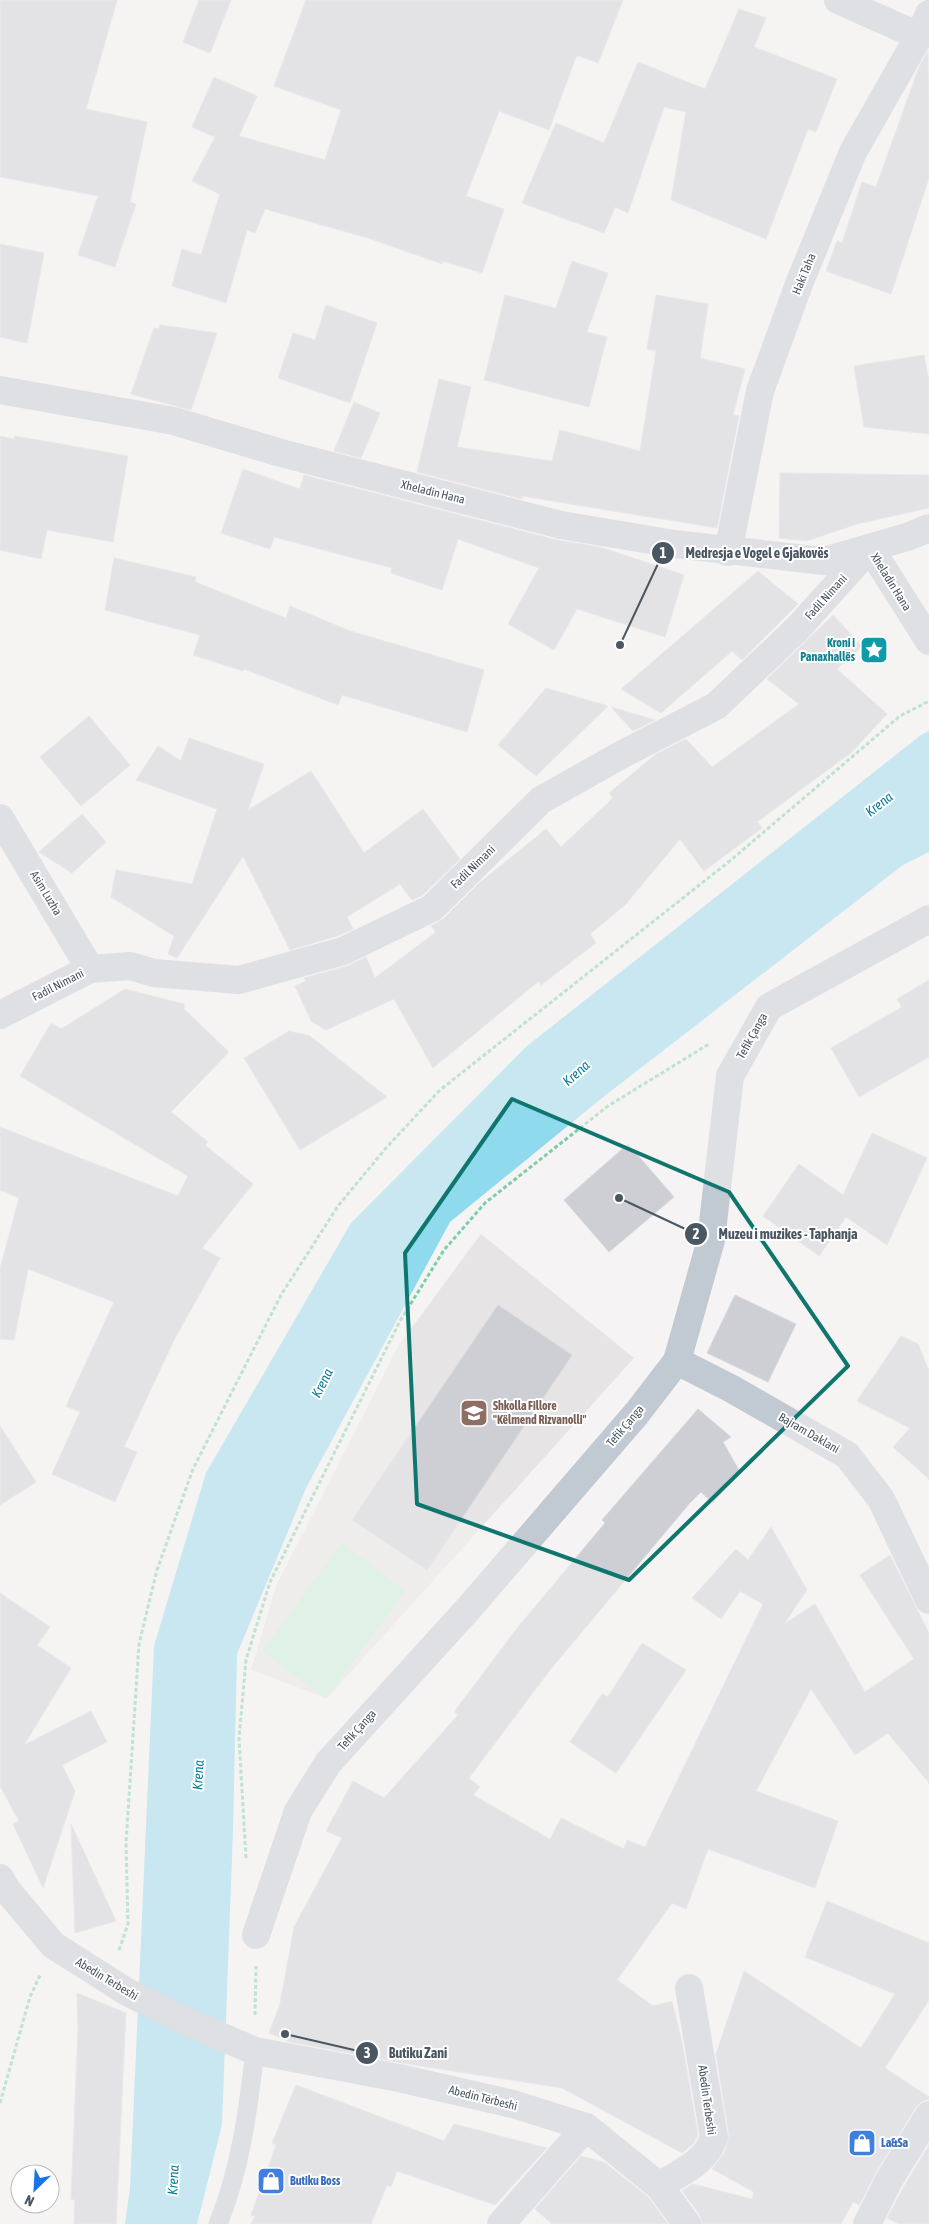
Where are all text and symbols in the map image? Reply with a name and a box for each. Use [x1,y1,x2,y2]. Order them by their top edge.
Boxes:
street label: Haki Taha [789,251,819,297]
street label: Xheladin Hana [400,477,466,507]
callout: Medresja e Vogel e Gjakovës [651,538,839,567]
text: 1 [659,544,667,561]
text: Medresja e Vogel e Gjakovës [685,545,829,561]
street label: Xheladin Hana [868,551,914,613]
street label: Fadil Nimani [802,571,850,623]
place icon: Kroni i Panaxhallës [859,635,889,665]
place label: Kroni i Panaxhallës [800,636,856,664]
water label: Krena [862,788,896,820]
street label: Fadil Nimani [448,842,498,892]
street label: Asim Luzha [27,868,65,918]
street label: Fadil Nimani [30,966,86,1004]
street label: Tefik Çanga [734,1011,770,1061]
water label: Krena [559,1057,593,1089]
callout: Muzeu i muzikes - Taphanja [683,1220,867,1249]
text: 2 [692,1225,700,1242]
text: Muzeu i muzikes - Taphanja [719,1226,858,1242]
water label: Krena [308,1365,336,1400]
school or university icon: Shkolla Fillore "Këlmend Rizvanolli" [459,1398,489,1428]
place label: Shkolla Fillore "Këlmend Rizvanolli" [493,1399,586,1427]
street label: Tefik Çanga [603,1402,647,1450]
street label: Bajram Daklani [776,1410,842,1456]
street label: Tefik Çanga [335,1707,379,1753]
water label: Krena [189,1759,207,1791]
street label: Abedin Terbeshi [73,1955,141,2003]
callout: Butiku Zani [354,2038,458,2067]
text: 3 [363,2044,371,2061]
text: Butiku Zani [389,2045,447,2061]
street label: Abedin Terbeshi [695,2064,719,2136]
street label: Abedin Tërbeshi [447,2083,519,2113]
shop icon: La&Sa [847,2128,877,2158]
place label: La&Sa [881,2136,909,2150]
north arrow [10,2164,60,2214]
water label: Krena [164,2164,182,2196]
shop icon: Butiku Boss [256,2166,286,2196]
place label: Butiku Boss [290,2174,341,2188]
text: N [22,2192,37,2210]

